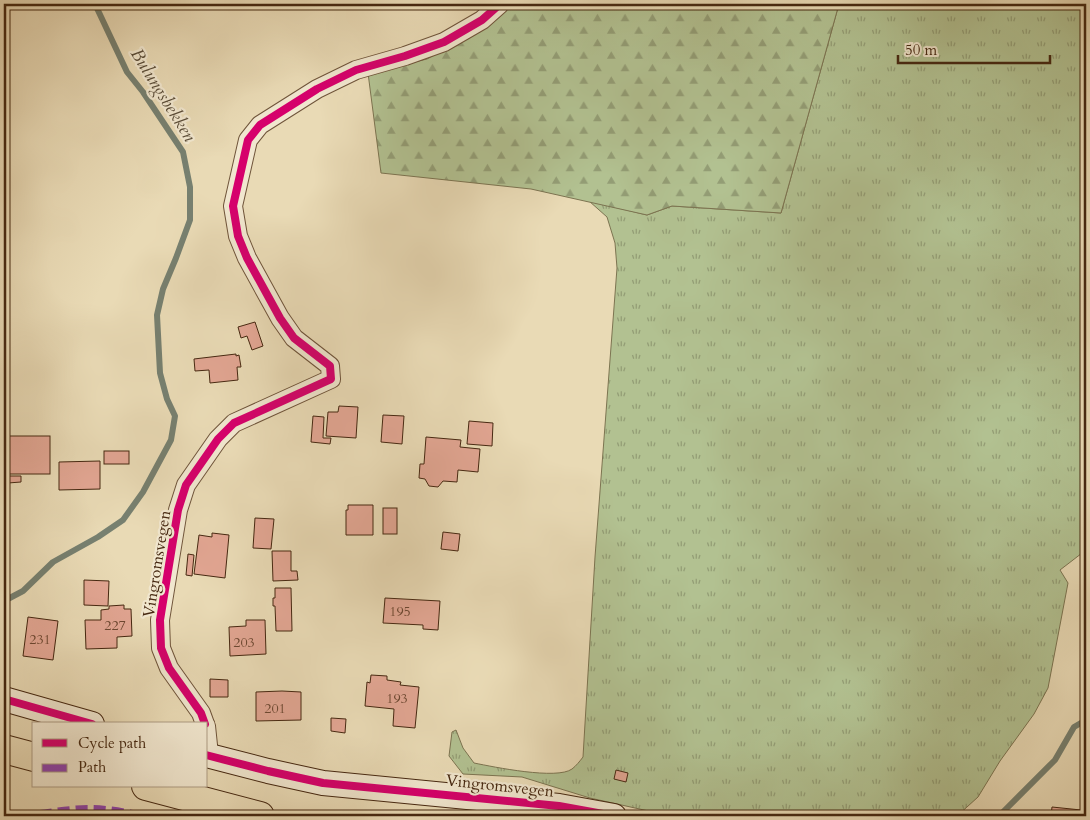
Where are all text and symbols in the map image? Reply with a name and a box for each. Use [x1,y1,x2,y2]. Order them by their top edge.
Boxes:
scale bar [898,32,1050,64]
text: 50 m [905,40,937,60]
water label: Bulungsbekken [124,43,202,147]
street label: Vingromsvegen [138,509,176,619]
house number: 195 [389,602,411,621]
house number: 227 [104,616,126,635]
house number: 231 [29,630,51,649]
house number: 203 [233,633,255,652]
house number: 193 [386,689,408,708]
house number: 201 [264,699,286,718]
legend [32,722,208,788]
text: Cycle path [78,733,147,753]
text: Path [78,757,107,777]
street label: Vingromsvegen [445,769,555,803]

